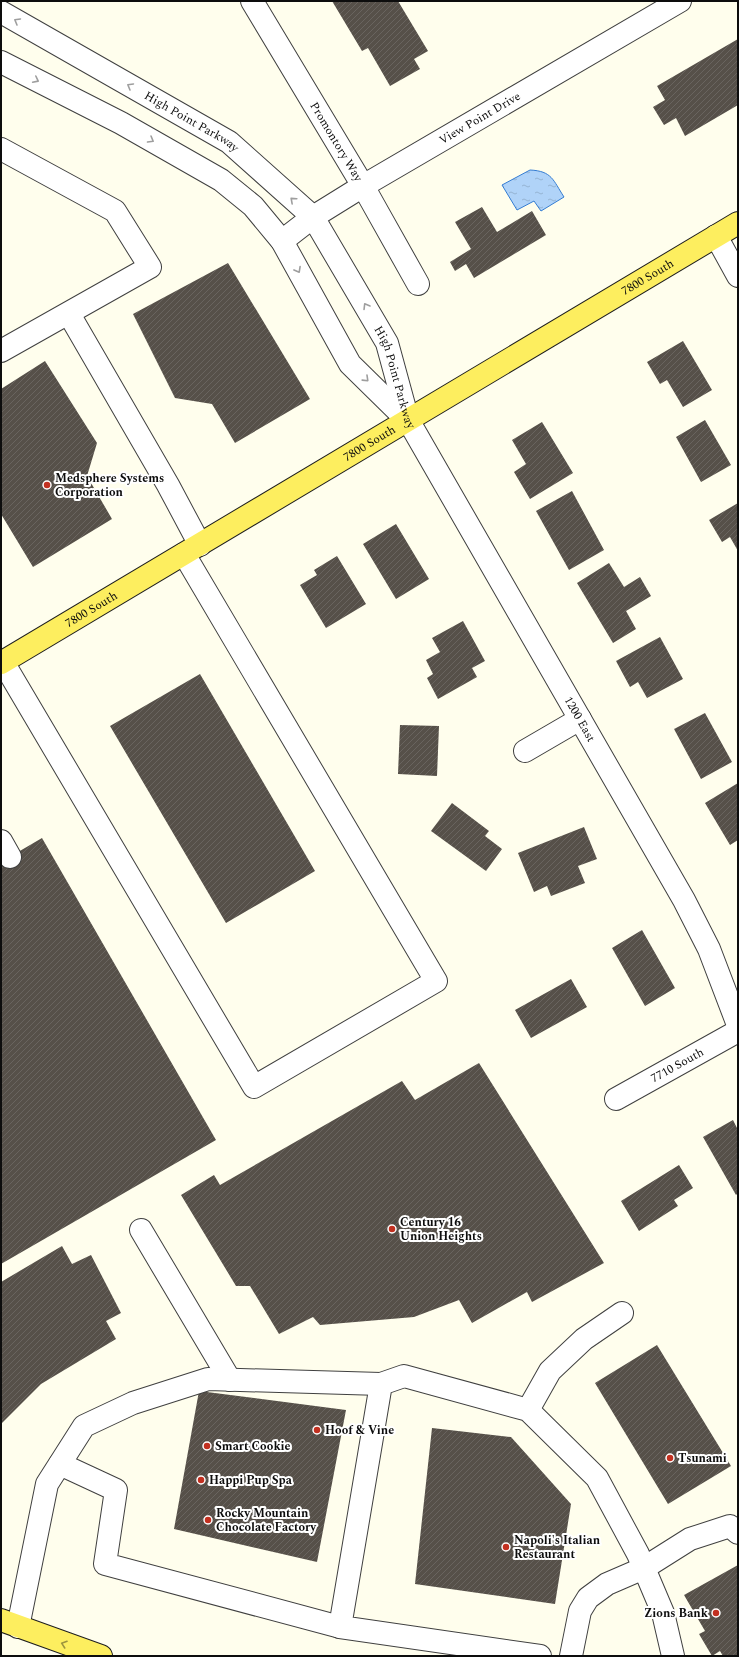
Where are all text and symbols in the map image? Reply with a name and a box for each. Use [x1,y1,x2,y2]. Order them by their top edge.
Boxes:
one-way arrow [14,19,21,26]
one-way arrow [32,75,39,83]
one-way arrow [127,83,134,90]
street label: High Point Parkway [141,86,245,157]
street label: View Point Drive [435,87,524,149]
street label: Promontory Way [305,98,368,186]
one-way arrow [147,136,154,143]
one-way arrow [290,197,298,204]
street label: 7800 South [618,254,677,300]
one-way arrow [293,266,301,273]
one-way arrow [363,303,370,310]
street label: High Point Parkway [369,322,421,433]
one-way arrow [361,375,369,382]
street label: 7800 South [340,420,399,466]
place label: Medsphere Systems Corporation [55,469,164,502]
marker: Medsphere Systems Corporation [42,480,52,490]
street label: 7800 South [61,586,121,632]
street label: 1200 East [559,693,601,746]
street label: 7710 South [647,1042,707,1087]
place label: Century 16 Union Heights [400,1213,482,1246]
marker: Century 16 Union Heights [387,1224,397,1234]
place label: Hoof & Vine [325,1421,394,1440]
marker: Hoof & Vine [312,1425,322,1435]
place label: Smart Cookie [215,1437,291,1456]
marker: Smart Cookie [202,1441,212,1451]
place label: Tsunami [678,1449,727,1468]
marker: Tsunami [665,1453,675,1463]
place label: Happi Pup Spa [209,1471,293,1490]
marker: Happi Pup Spa [196,1475,206,1485]
place label: Rocky Mountain Chocolate Factory [216,1504,317,1537]
marker: Rocky Mountain Chocolate Factory [203,1515,213,1525]
place label: Napoli's Italian Restaurant [514,1531,601,1564]
marker: Napoli's Italian Restaurant [501,1542,511,1552]
place label: Zions Bank [644,1604,709,1623]
marker: Zions Bank [711,1608,721,1618]
one-way arrow [61,1640,68,1648]

